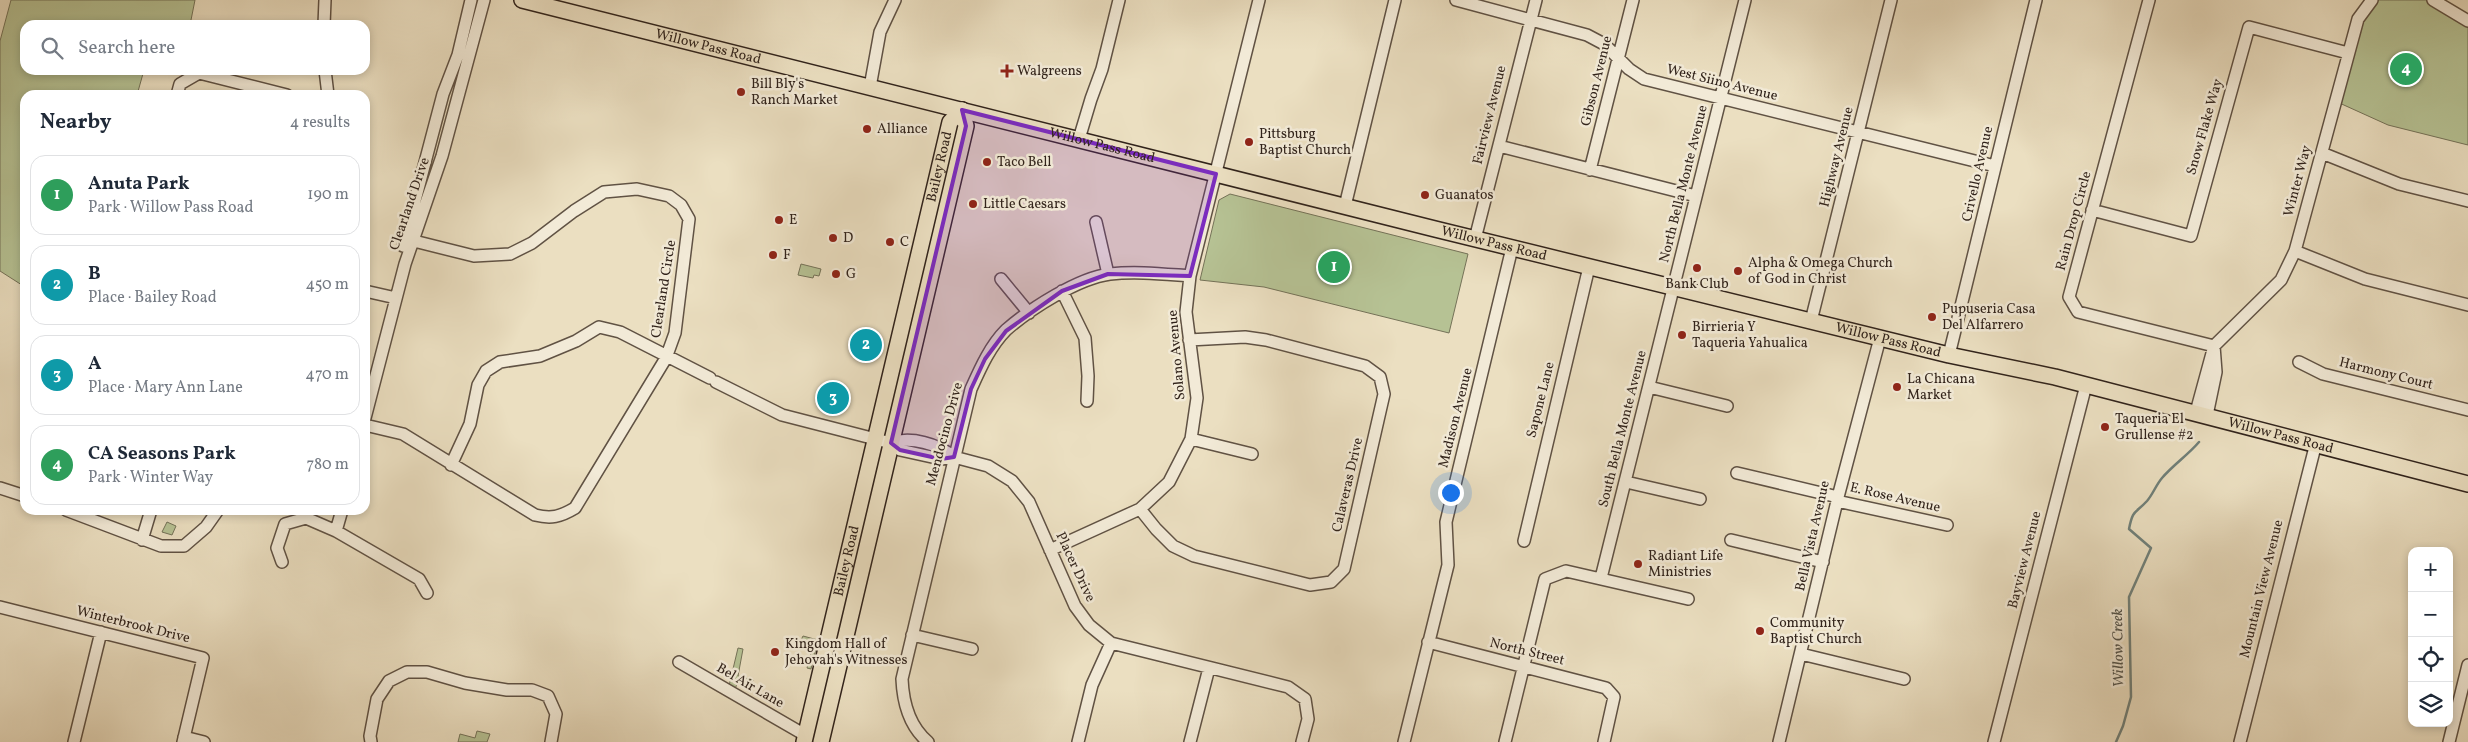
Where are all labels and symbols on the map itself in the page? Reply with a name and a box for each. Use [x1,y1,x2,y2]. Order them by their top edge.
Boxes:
street label: Willow Pass Road [653,24,763,69]
street label: Gibson Avenue [1577,33,1617,128]
pin: 4 [2390,50,2422,88]
street label: West Siino Avenue [1664,60,1780,106]
place label: Walgreens [1017,62,1082,81]
street label: Fairview Avenue [1469,63,1512,166]
marker: Walgreens [1001,65,1013,77]
place label: Bill Bly's Ranch Market [751,75,838,110]
street label: Snow Flake Way [2182,76,2228,177]
marker: Bill Bly's Ranch Market [735,86,747,98]
street label: North Bella Monte Avenue [1655,103,1713,265]
street label: Highway Avenue [1815,104,1859,209]
place label: Alliance [877,120,928,139]
marker: Alliance [861,123,873,135]
street label: Willow Pass Road [1047,123,1157,168]
street label: Crivello Avenue [1958,124,1998,224]
place label: Pittsburg Baptist Church [1259,125,1351,160]
street label: Bailey Road [922,129,957,204]
marker: Pittsburg Baptist Church [1243,136,1255,148]
street label: Winter Way [2279,143,2317,219]
place label: Taco Bell [997,153,1052,172]
street label: Clearland Drive [385,155,435,253]
marker: Taco Bell [981,156,993,168]
street label: Rain Drop Circle [2052,169,2096,273]
place label: Guanatos [1435,186,1493,205]
marker: Guanatos [1419,189,1431,201]
place label: Little Caesars [983,195,1066,214]
marker: Little Caesars [967,198,979,210]
place label: E [789,211,797,230]
marker: E [773,214,785,226]
street label: Willow Pass Road [1439,221,1549,266]
place label: D [843,229,853,248]
marker: D [827,232,839,244]
place label: C [900,233,909,252]
marker: C [884,236,896,248]
street label: Clearland Circle [647,238,681,339]
place label: F [783,246,791,265]
pin: 1 [1318,248,1350,286]
marker: F [767,249,779,261]
place label: Alpha & Omega Church of God in Christ [1748,254,1893,289]
marker: Bank Club [1691,262,1703,274]
place label: G [846,265,856,284]
marker: Alpha & Omega Church of God in Christ [1732,265,1744,277]
marker: G [830,268,842,280]
place label: Bank Club [1665,275,1729,294]
place label: Pupuseria Casa Del Alfarrero [1942,300,2036,335]
street label: Solano Avenue [1164,309,1190,401]
marker: Pupuseria Casa Del Alfarrero [1926,311,1938,323]
place label: Birrieria Y Taqueria Yahualica [1692,318,1808,353]
street label: Willow Pass Road [1833,318,1943,362]
pin: 2 [850,326,882,364]
marker: Birrieria Y Taqueria Yahualica [1676,329,1688,341]
street label: South Bella Monte Avenue [1594,348,1652,510]
street label: Harmony Court [2337,353,2435,395]
street label: Sapone Lane [1522,360,1560,440]
street label: Madison Avenue [1434,366,1478,470]
place label: La Chicana Market [1907,370,1975,405]
pin: 3 [817,379,849,417]
street label: Mendocino Drive [922,380,968,488]
marker: La Chicana Market [1891,381,1903,393]
place label: Taqueria El Grullense #2 [2115,410,2194,445]
street label: Willow Pass Road [2226,413,2336,458]
marker: Taqueria El Grullense #2 [2099,421,2111,433]
street label: Calaveras Drive [1328,435,1368,534]
street label: E. Rose Avenue [1848,478,1943,518]
street label: Bella Vista Avenue [1791,479,1835,593]
your location [1438,480,1464,506]
street label: Bayview Avenue [2004,509,2046,611]
street label: Mountain View Avenue [2236,517,2288,660]
street label: Bailey Road [829,524,864,598]
street label: Placer Drive [1051,529,1100,605]
place label: Radiant Life Ministries [1648,547,1724,582]
marker: Radiant Life Ministries [1632,558,1644,570]
street label: Winterbrook Drive [74,602,192,648]
water label: Willow Creek [2108,608,2130,688]
place label: Community Baptist Church [1770,614,1862,649]
marker: Community Baptist Church [1754,625,1766,637]
street label: North Street [1488,634,1566,670]
place label: Kingdom Hall of Jehovah's Witnesses [785,635,907,670]
marker: Kingdom Hall of Jehovah's Witnesses [769,646,781,658]
street label: Bel Air Lane [713,659,787,713]

